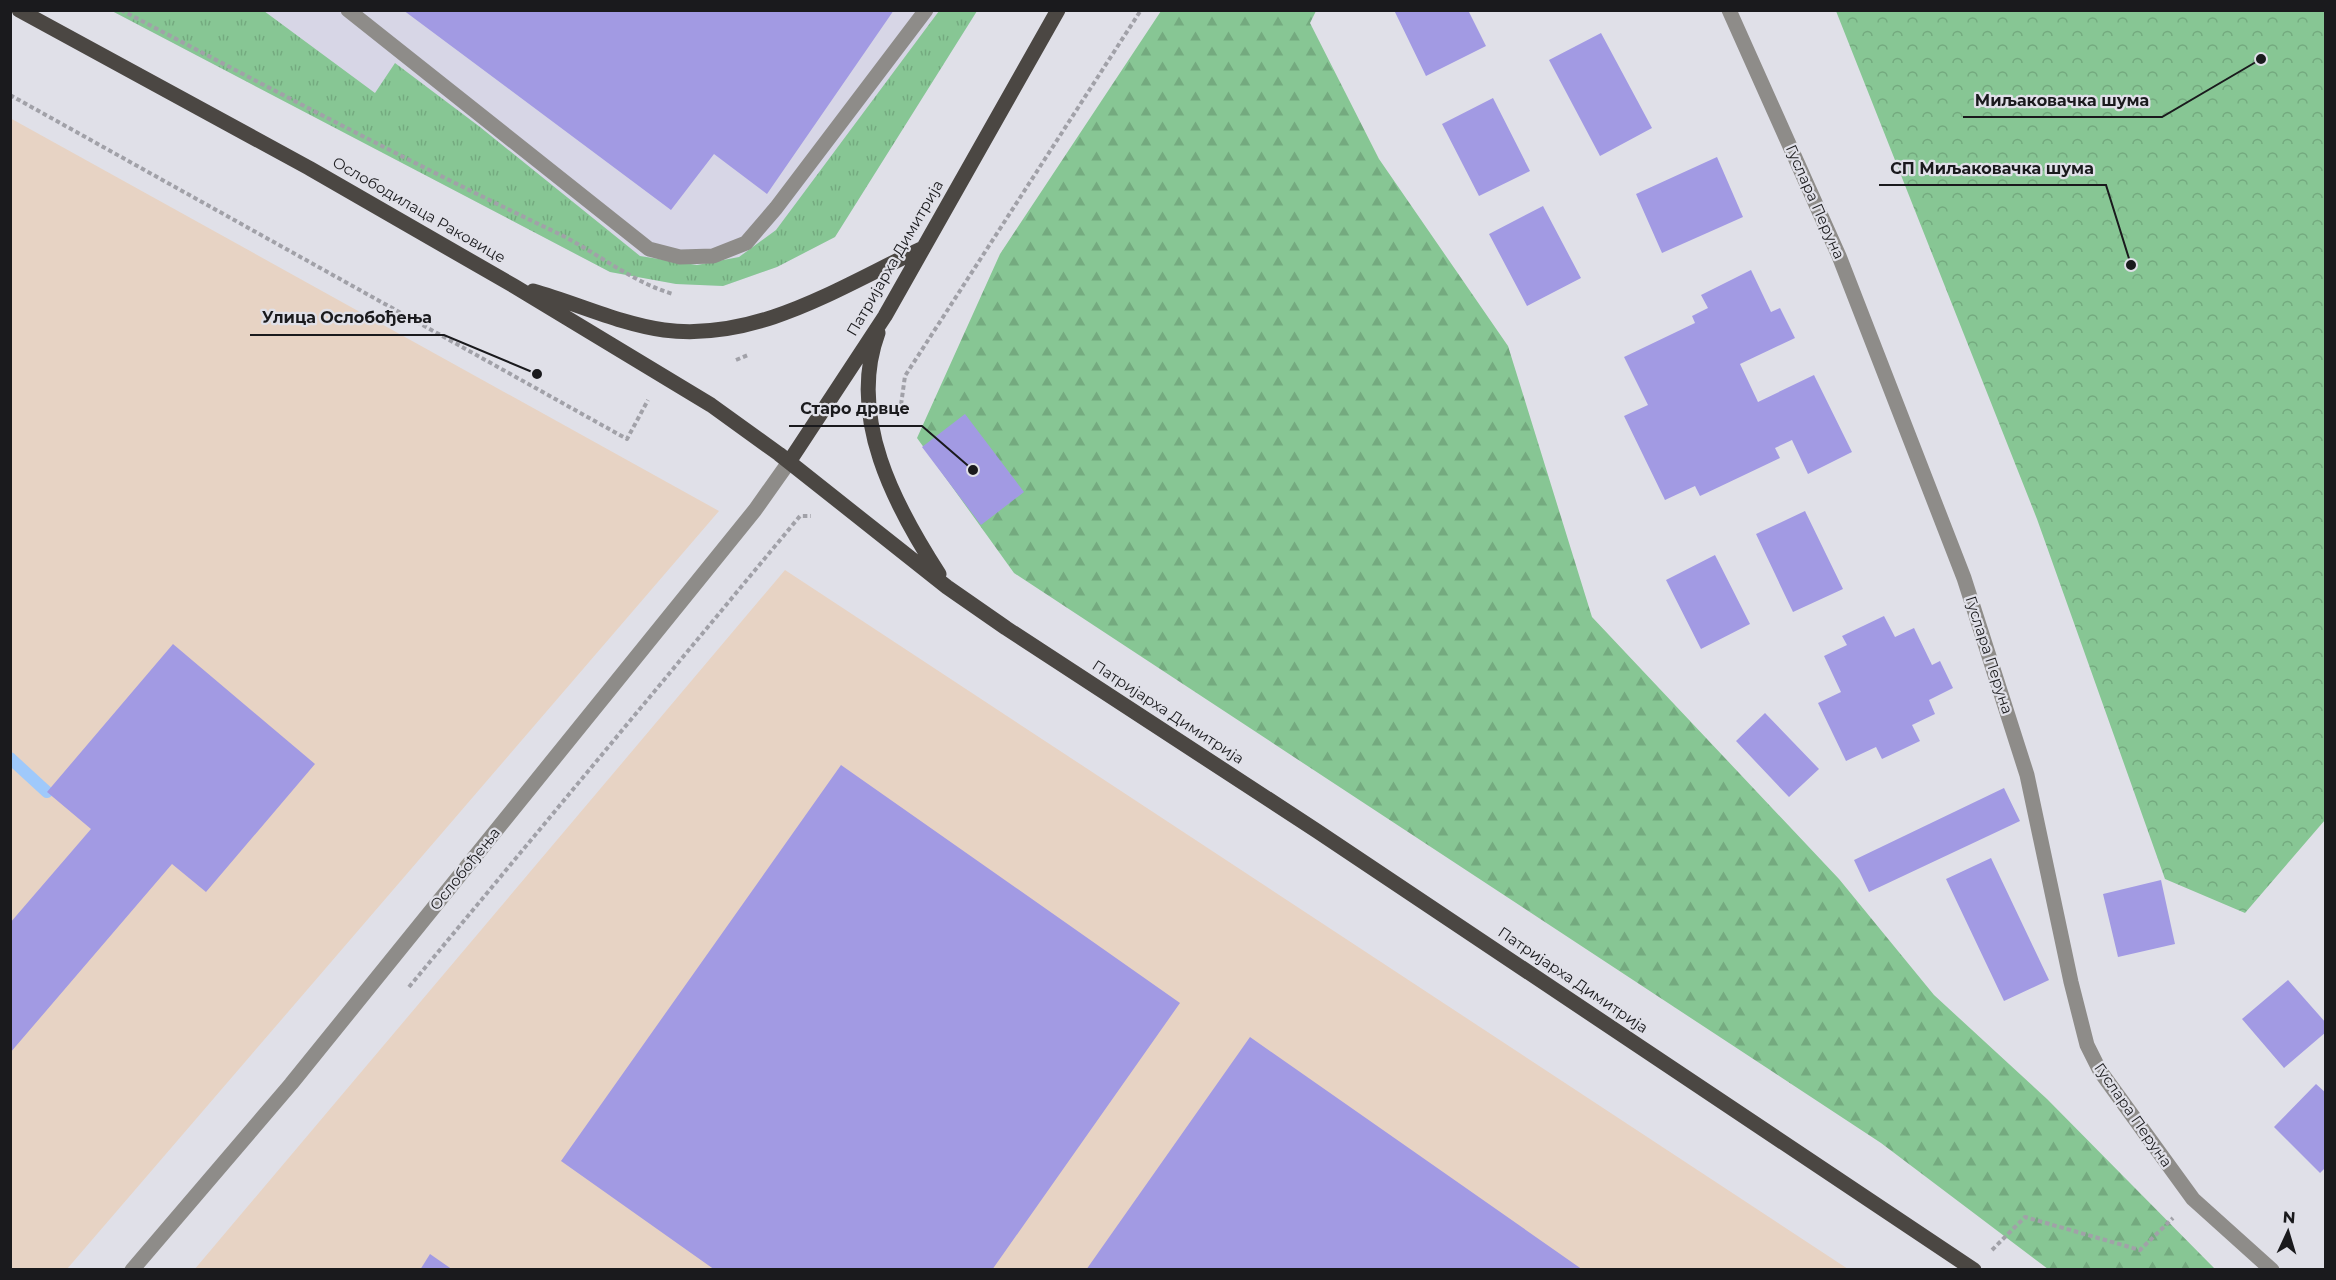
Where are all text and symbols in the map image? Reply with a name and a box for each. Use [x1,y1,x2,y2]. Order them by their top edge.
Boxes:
callout: Миљаковачка шума [1963,83,2162,117]
text: Миљаковачка шума [1975,91,2149,110]
street label: Гуслара Перуна [1782,142,1849,262]
callout: СП Миљаковачка шума [1879,151,2106,185]
street label: Ослободилаца Раковице [329,152,509,267]
text: СП Миљаковачка шума [1890,159,2094,178]
street label: Патријарха Димитрија [842,176,947,339]
callout: Улица Ослобођења [250,301,444,335]
text: Улица Ослобођења [262,308,432,327]
callout: Старо дрвце [789,392,922,426]
text: Старо дрвце [800,399,910,418]
street label: Гуслара Перуна [1961,593,2018,716]
street label: Патријарха Димитрија [1089,655,1248,768]
street label: Ослобођења [425,823,504,914]
street label: Патријарха Димитрија [1495,922,1652,1037]
street label: Гуслара Перуна [2090,1059,2177,1171]
north arrow [2258,1202,2318,1262]
text: N [2282,1208,2296,1227]

